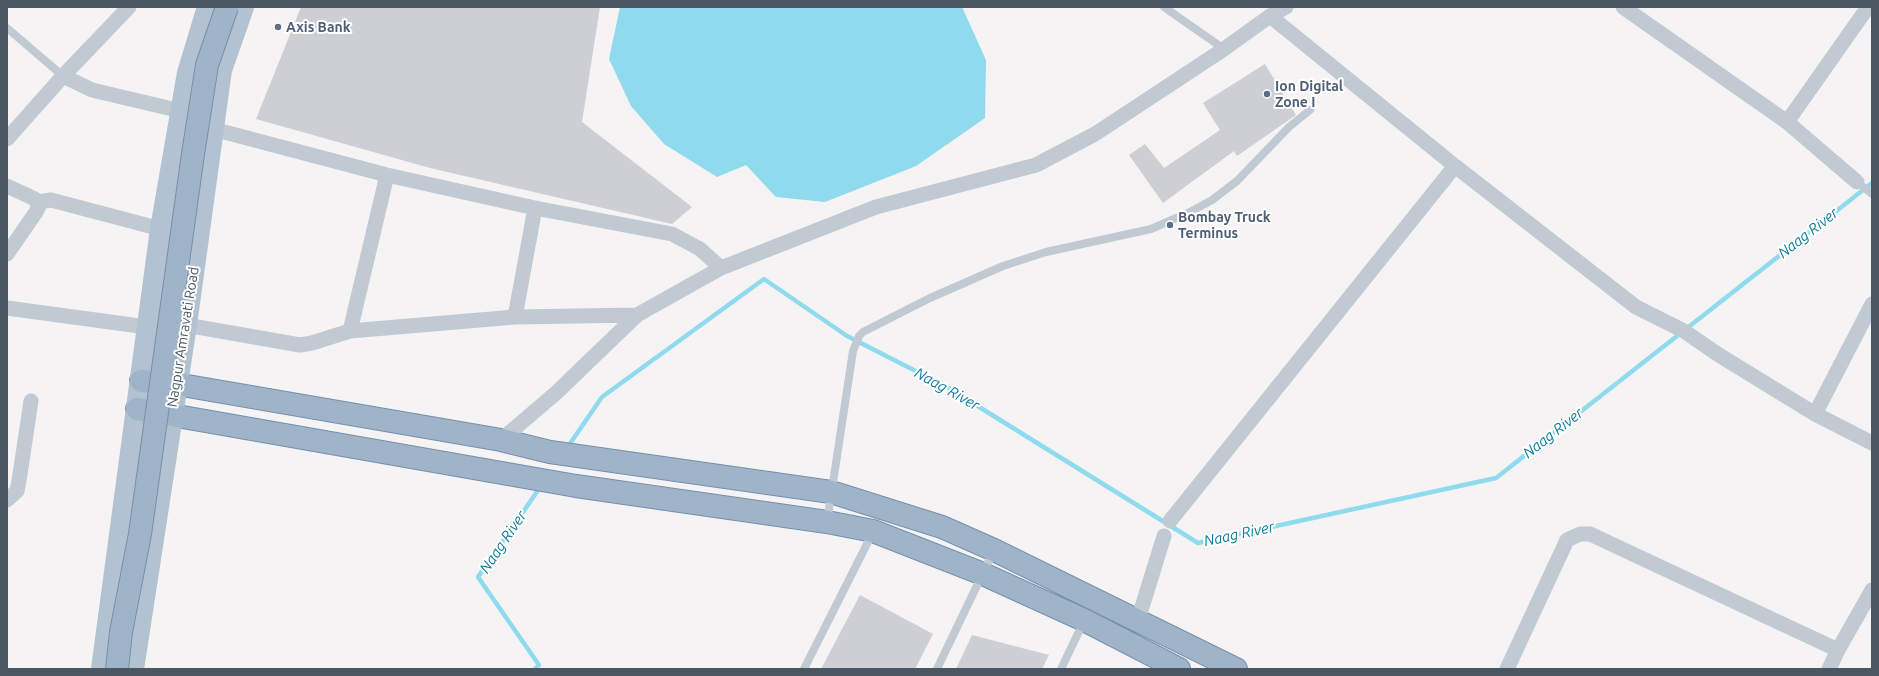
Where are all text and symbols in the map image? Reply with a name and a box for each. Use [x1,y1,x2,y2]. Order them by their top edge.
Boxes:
place label: Axis Bank [286,19,351,35]
marker: Axis Bank [273,22,283,32]
place label: Ion Digital Zone I [1275,78,1343,110]
marker: Ion Digital Zone I [1262,89,1272,99]
water label: Naag River [1774,204,1842,262]
place label: Bombay Truck Terminus [1178,209,1271,242]
marker: Bombay Truck Terminus [1165,220,1175,230]
street label: Nagpur Amravati Road [164,266,202,408]
water label: Naag River [911,364,983,414]
water label: Naag River [1519,404,1587,462]
water label: Naag River [476,507,530,577]
water label: Naag River [1202,518,1276,550]

